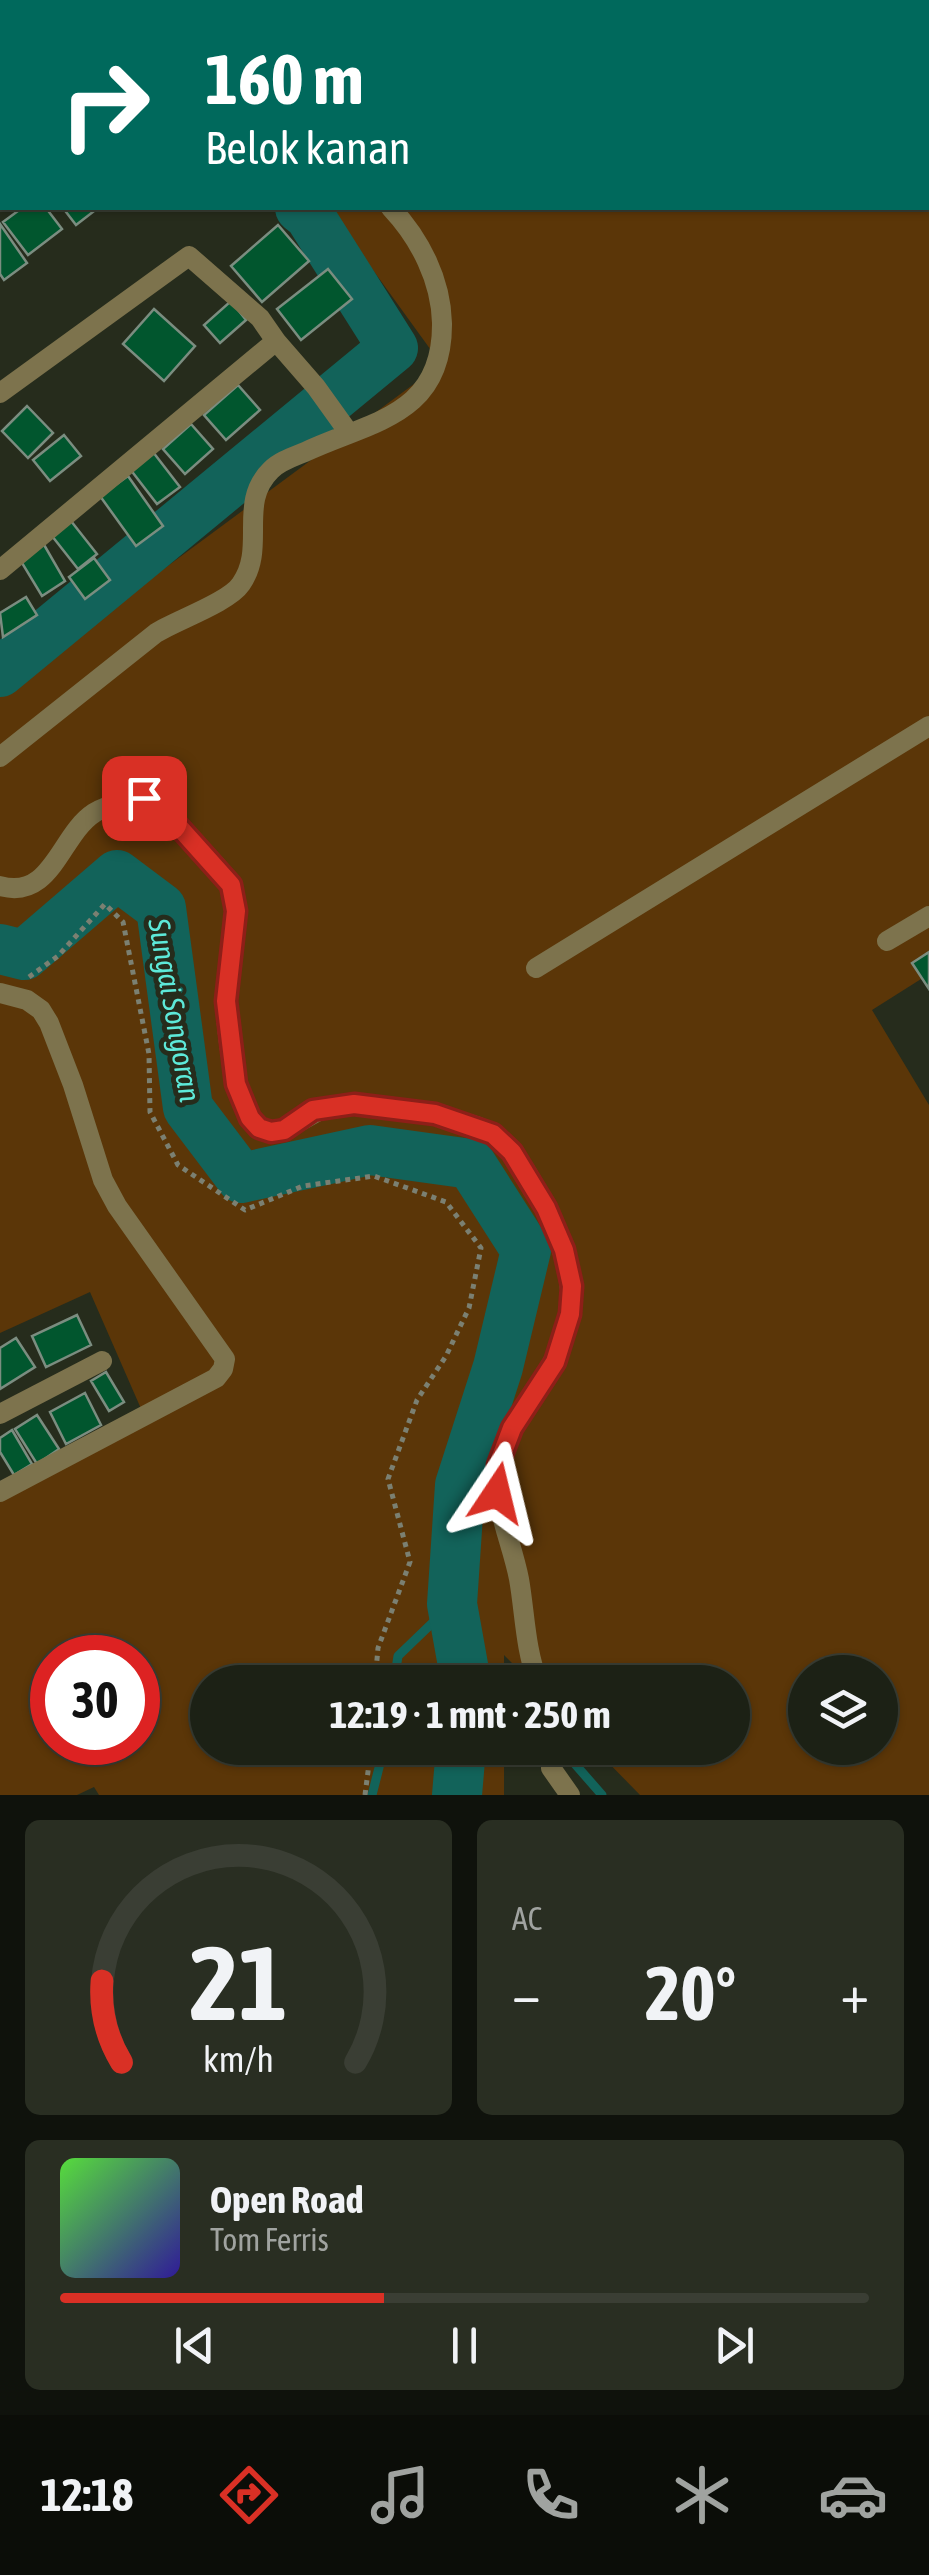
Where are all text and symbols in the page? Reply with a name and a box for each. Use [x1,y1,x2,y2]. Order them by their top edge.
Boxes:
text: 160 m [205,39,364,119]
icon: right [40,40,170,170]
text: Belok kanan [205,122,411,174]
pin [102,756,187,841]
icon: arrive [117,771,172,826]
water label: Sungai Songoran [142,915,208,1104]
position arrow [445,1441,549,1545]
speed limit sign: 30 [30,1635,160,1765]
map controls [788,1655,898,1765]
button: layers [788,1655,898,1765]
text: 12:19 · 1 mnt · 250 m [329,1693,611,1736]
text: AC [512,1900,542,1937]
text: 21 [190,1923,287,2042]
text: 20° [645,1950,736,2036]
text: − [512,1962,541,2025]
text: + [840,1962,869,2025]
text: km/h [203,2039,274,2080]
text: Open Road [210,2178,364,2221]
text: Tom Ferris [210,2221,329,2258]
icon: previous [167,2318,222,2373]
icon: pause [437,2318,492,2373]
icon: next [707,2318,762,2373]
icon: directions [214,2460,284,2530]
icon: music [365,2460,435,2530]
icon: phone [516,2460,586,2530]
icon: climate [667,2460,737,2530]
icon: car [818,2460,888,2530]
text: 12:18 [41,2469,133,2521]

